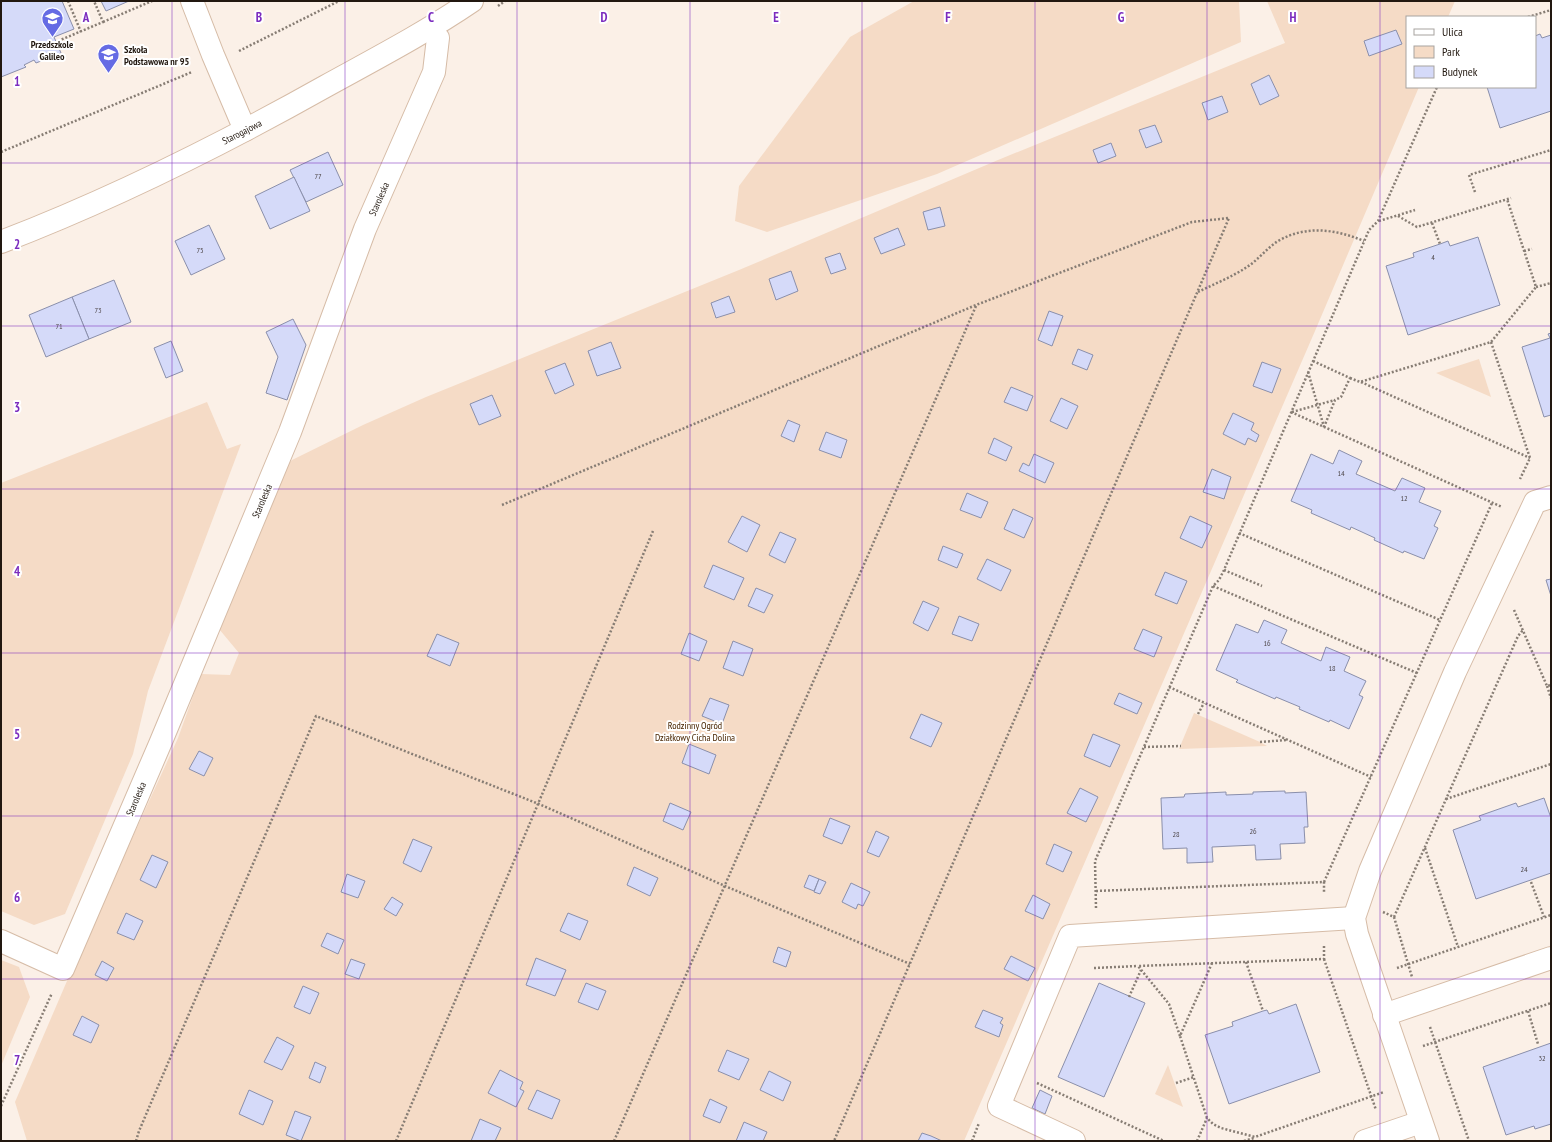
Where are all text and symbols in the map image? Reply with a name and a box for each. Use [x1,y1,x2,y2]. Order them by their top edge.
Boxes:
school or university icon: Przedszkole Galileo [39,5,65,38]
text: A [82,9,90,26]
text: B [256,9,262,26]
text: C [428,9,434,26]
text: D [601,9,608,26]
text: E [773,9,779,26]
text: F [945,9,951,26]
text: G [1118,9,1125,26]
text: H [1290,9,1297,26]
legend [1406,16,1536,88]
text: Ulica [1442,24,1463,39]
place label: Przedszkole Galileo [31,38,73,63]
school or university icon: Szkoła Podstawowa nr 95 [95,42,121,75]
place label: Szkoła Podstawowa nr 95 [124,43,190,68]
text: Park [1442,44,1460,59]
text: Budynek [1442,64,1478,79]
text: 1 [14,73,20,90]
street label: Starogajowa [220,117,264,147]
house number: 77 [314,171,322,181]
street label: Staroleska [366,180,392,218]
text: 2 [14,236,20,253]
house number: 75 [196,245,204,255]
house number: 4 [1431,252,1435,262]
house number: 73 [94,305,102,315]
house number: 71 [55,321,63,331]
text: 3 [14,399,20,416]
house number: 14 [1337,468,1345,478]
street label: Staroleska [249,482,275,520]
house number: 12 [1400,493,1408,503]
text: 4 [14,563,21,580]
house number: 16 [1263,638,1271,648]
house number: 18 [1328,663,1336,673]
park label: Rodzinny Ogród Działkowy Cicha Dolina [655,719,735,744]
text: 5 [14,726,20,743]
street label: Staroleska [123,780,149,818]
house number: 26 [1249,826,1257,836]
house number: 28 [1172,829,1180,839]
house number: 24 [1520,864,1528,874]
text: 6 [14,889,20,906]
text: 7 [14,1052,20,1069]
house number: 32 [1538,1053,1546,1063]

